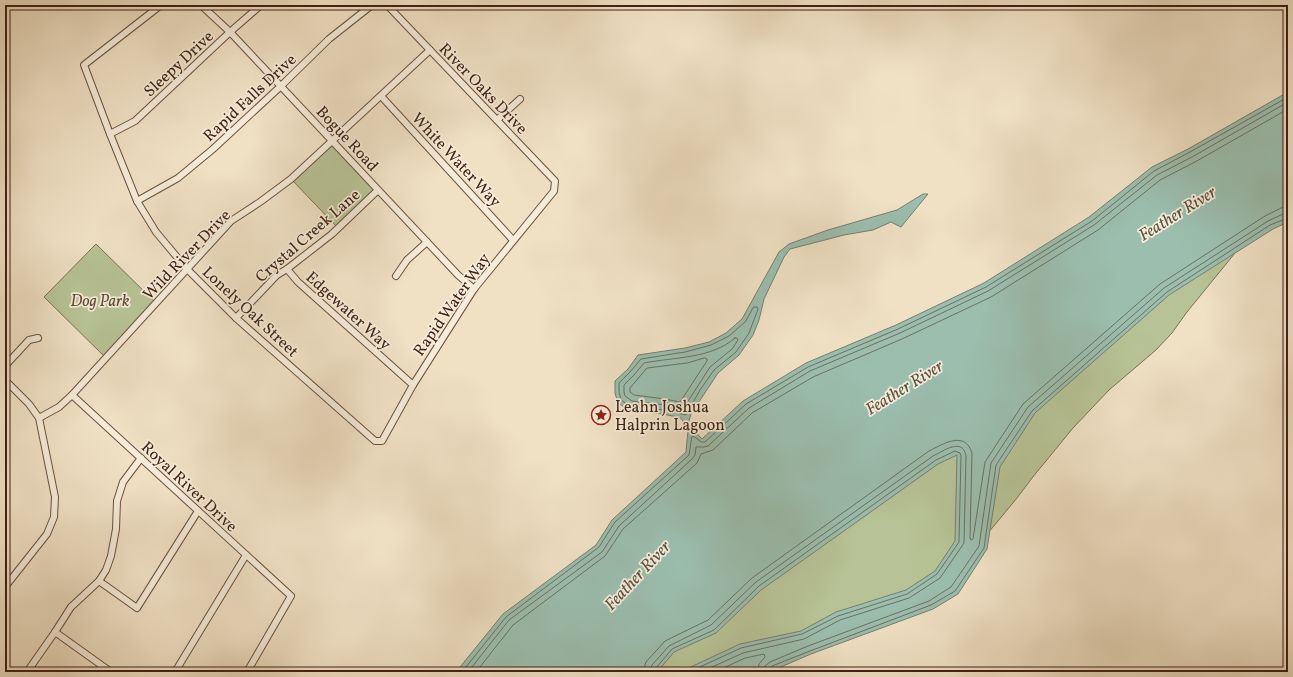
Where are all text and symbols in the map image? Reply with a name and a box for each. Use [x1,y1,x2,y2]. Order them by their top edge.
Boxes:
street label: Sleepy Drive [140,26,219,103]
street label: River Oaks Drive [433,39,532,140]
street label: Rapid Falls Drive [199,50,302,147]
street label: Bogue Road [310,102,383,177]
street label: White Water Way [406,108,505,213]
water label: Feather River [1135,181,1222,247]
street label: Crystal Creek Lane [251,185,366,288]
street label: Wild River Drive [139,205,236,305]
street label: Rapid Water Way [409,249,496,361]
street label: Lonely Oak Street [197,262,303,363]
street label: Edgewater Way [300,267,395,356]
park label: Dog Park [70,291,130,313]
water label: Feather River [862,355,949,421]
place label: Leahn Joshua Halprin Lagoon [615,397,725,437]
place icon: Leahn Joshua Halprin Lagoon [590,404,612,426]
street label: Royal River Drive [136,437,242,538]
water label: Feather River [600,536,677,616]

